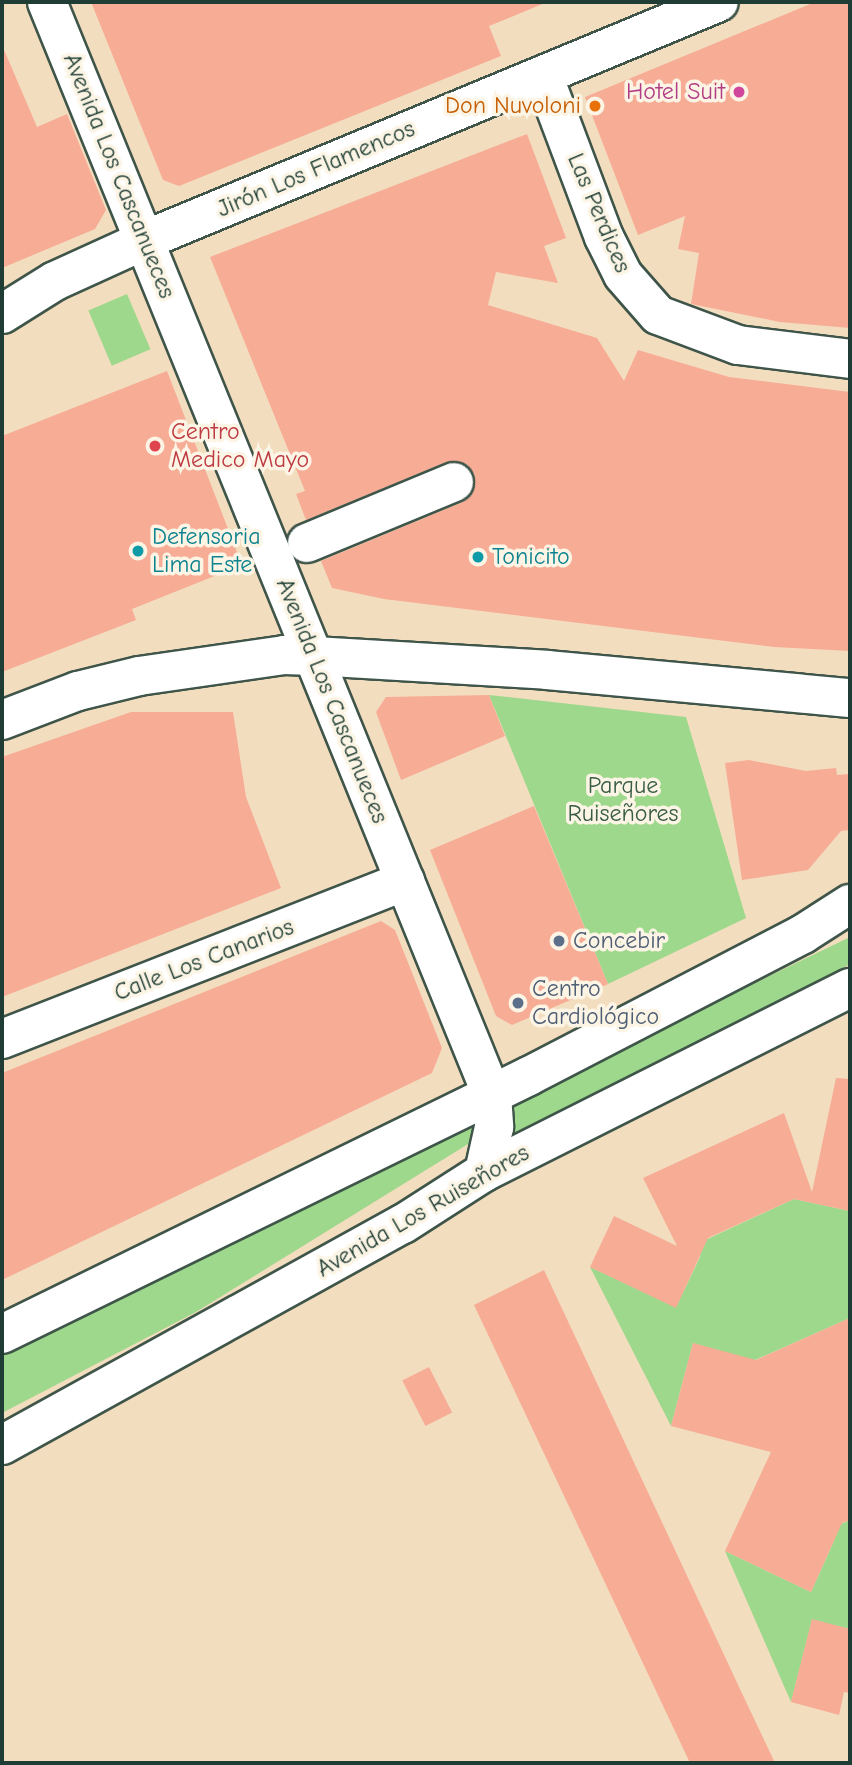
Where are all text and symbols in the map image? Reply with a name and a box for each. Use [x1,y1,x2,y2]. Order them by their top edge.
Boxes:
street label: Avenida Los Cascanueces [57,49,181,303]
place label: Hotel Suit [626,78,725,106]
marker: Hotel Suit [731,84,747,100]
place label: Don Nuvoloni [445,92,581,120]
marker: Don Nuvoloni [587,98,603,114]
street label: Jirón Los Flamencos [213,114,419,224]
street label: Las Perdices [561,149,637,277]
place label: Centro Medico Mayo [171,418,309,474]
marker: Centro Medico Mayo [145,436,165,456]
place label: Defensoria Lima Este [152,523,261,579]
marker: Defensoria Lima Este [130,543,146,559]
place label: Tonicito [492,543,570,571]
marker: Tonicito [470,549,486,565]
street label: Avenida Los Cascanueces [270,574,394,828]
park label: Parque Ruiseñores [568,772,678,828]
street label: Calle Los Canarios [110,913,298,1007]
place label: Concebir [573,927,665,955]
marker: Concebir [551,933,567,949]
place label: Centro Cardiológico [532,975,659,1031]
marker: Centro Cardiológico [510,995,526,1011]
street label: Avenida Los Ruiseñores [312,1138,534,1284]

